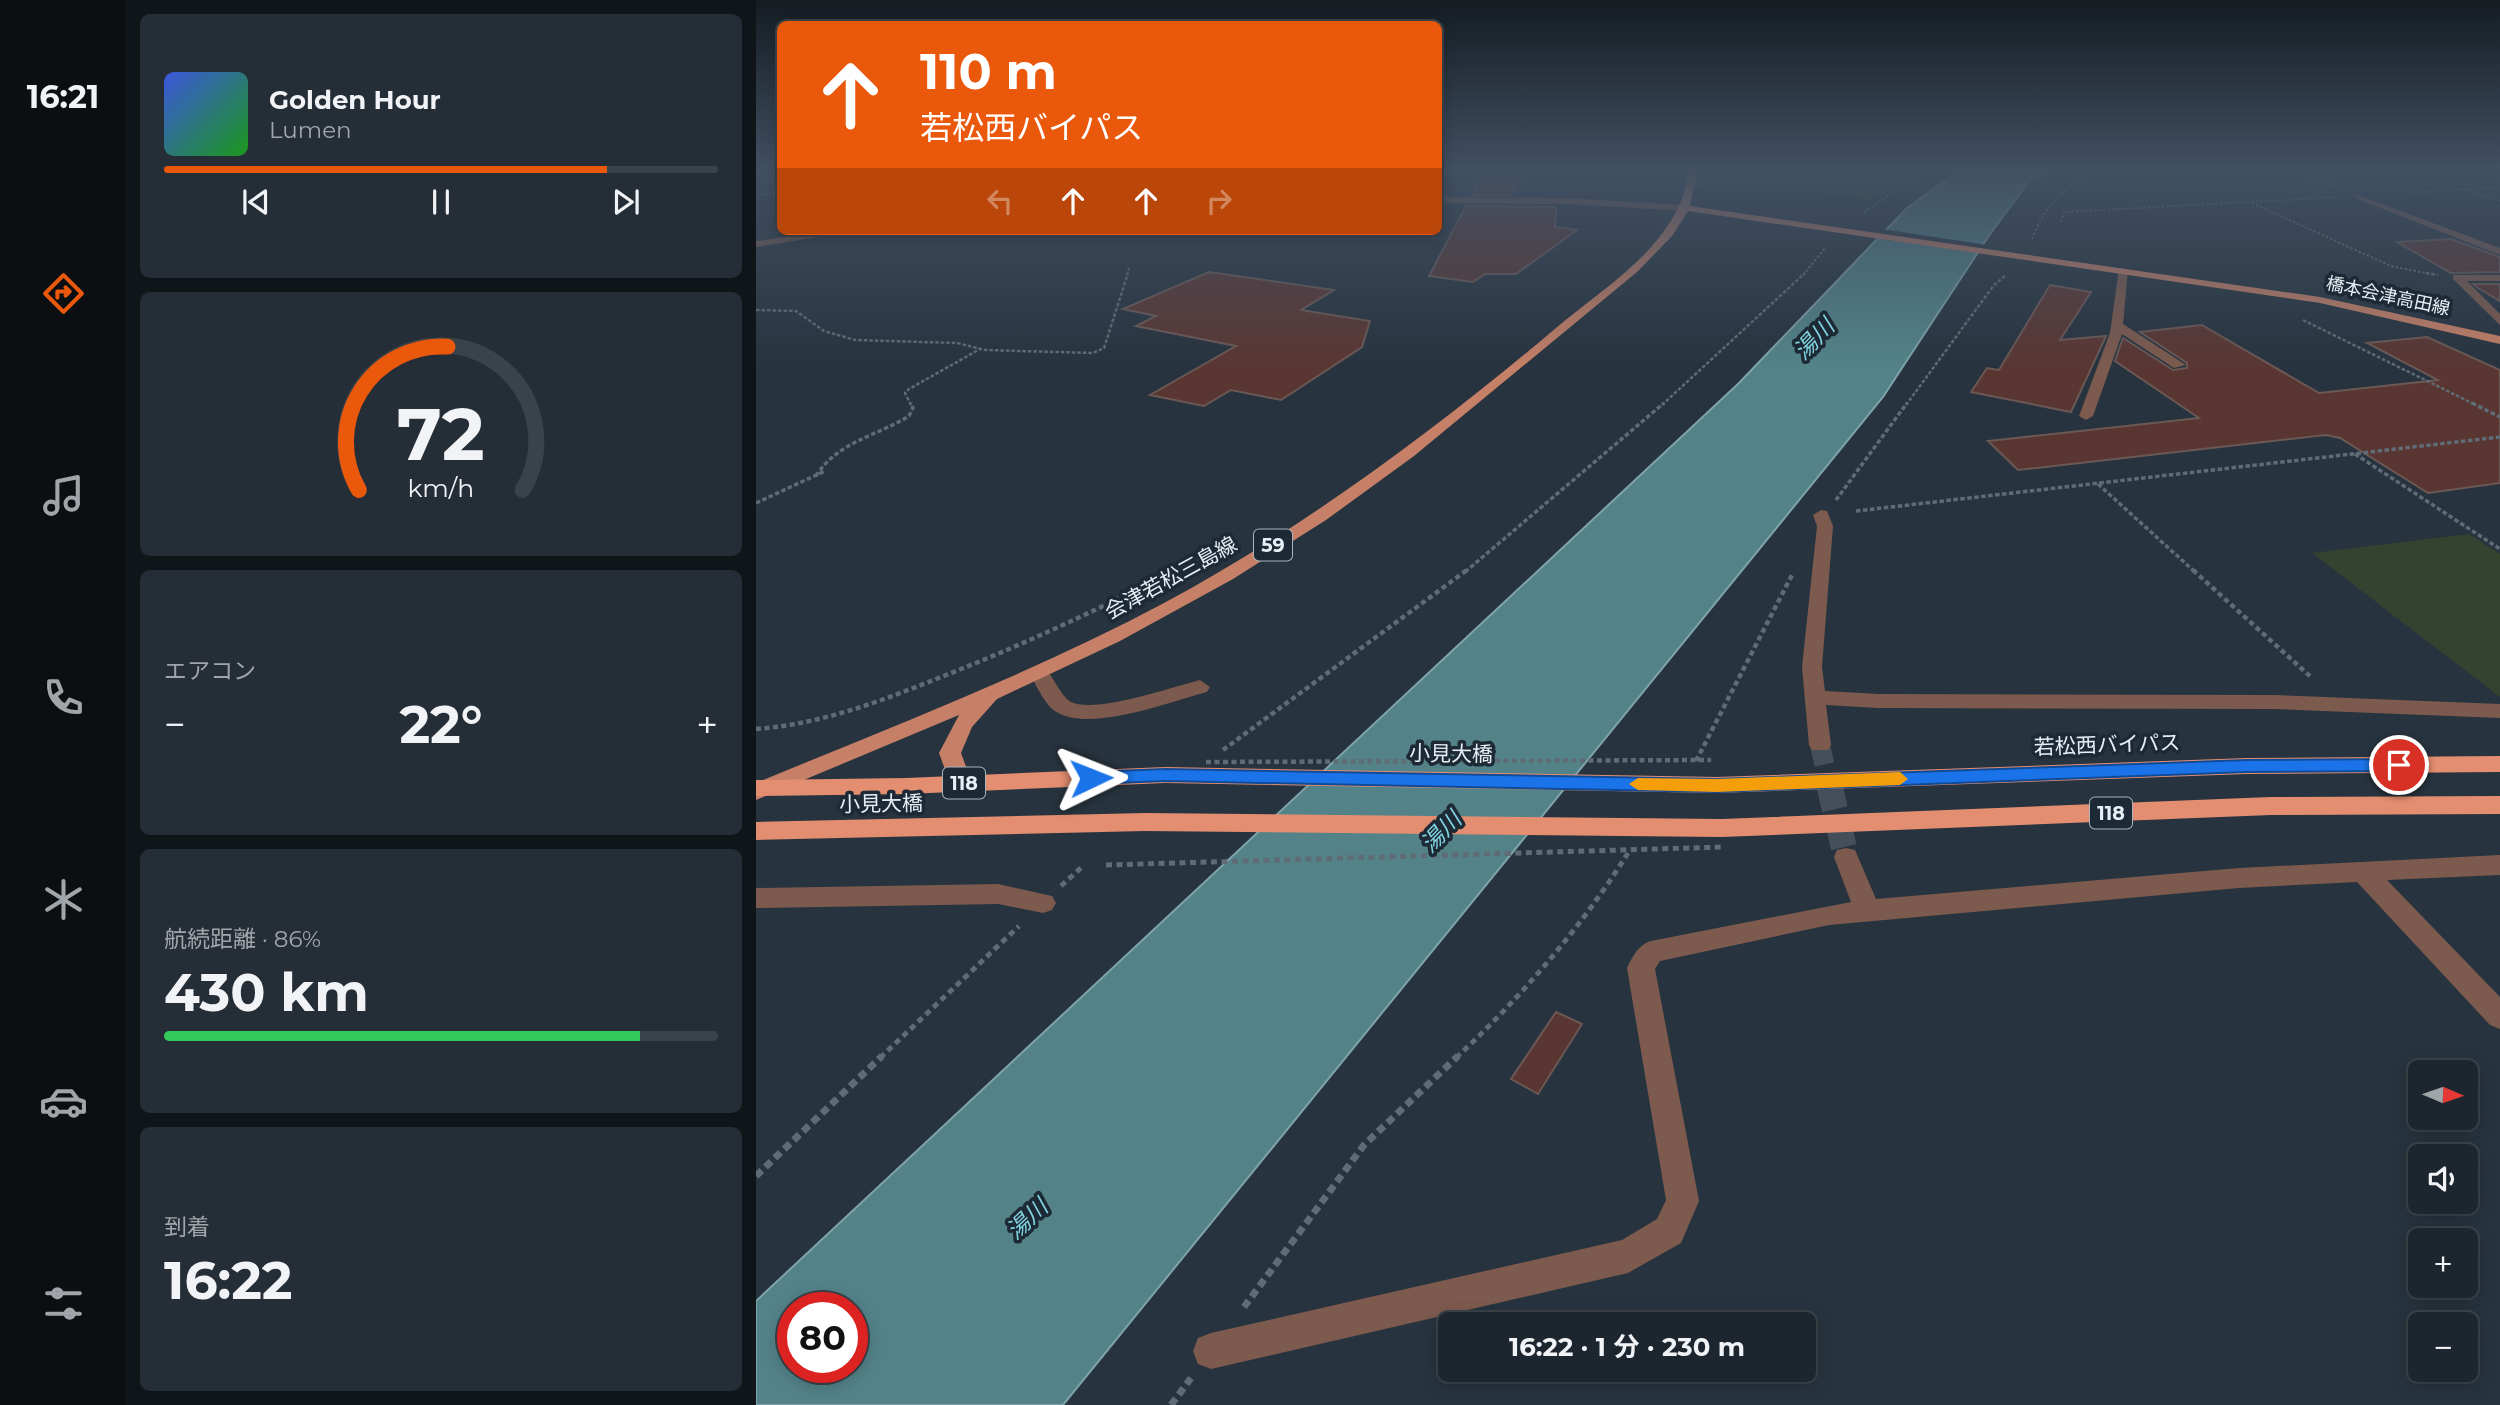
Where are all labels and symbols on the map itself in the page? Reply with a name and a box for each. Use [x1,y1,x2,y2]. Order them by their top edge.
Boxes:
street label: 橋本会津高田線 [2324,272,2452,320]
water label: 湯川 [1788,311,1842,365]
road number: 59 [1254,530,1292,560]
street label: 会津若松三島線 [1100,531,1241,624]
street label: 若松西バイパス [2033,729,2181,760]
pin [2369,735,2429,795]
street label: 小見大橋 [1409,740,1493,767]
position arrow [1054,741,1128,815]
road number: 118 [943,768,985,798]
street label: 小見大橋 [839,790,923,817]
road number: 118 [2090,798,2132,828]
water label: 湯川 [1415,804,1469,858]
north arrow [2408,1060,2478,1130]
water label: 湯川 [1001,1191,1056,1245]
speed limit sign: 80 [777,1292,868,1383]

